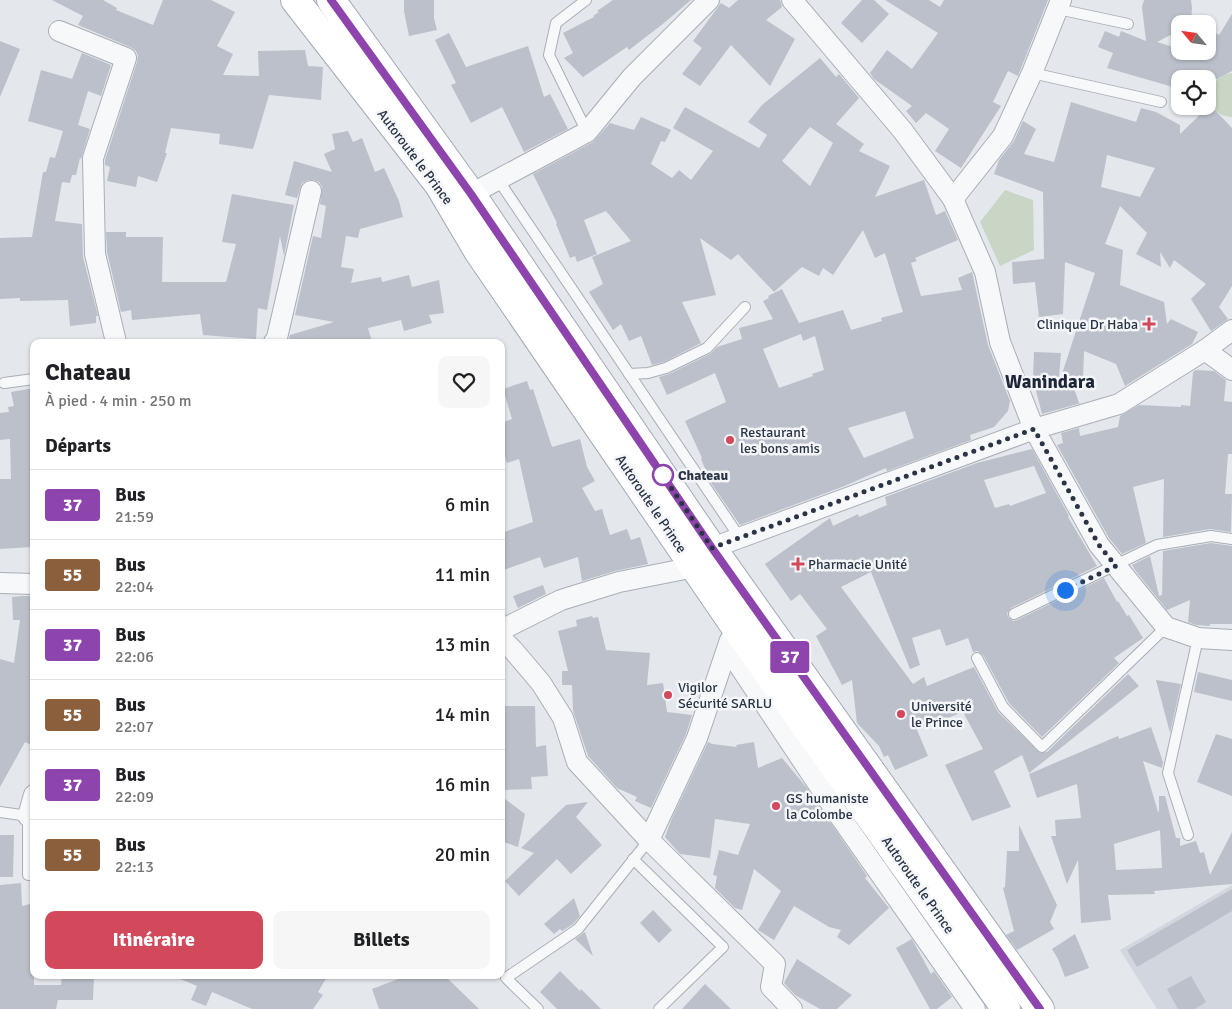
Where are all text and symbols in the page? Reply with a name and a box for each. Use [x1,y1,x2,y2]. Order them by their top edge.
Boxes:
north arrow [1171,15,1216,60]
map controls [1171,15,1216,115]
button: locate [1171,70,1216,115]
street label: Autoroute le Prince [374,106,456,208]
place label: Clinique Dr Haba [1037,316,1138,333]
marker: Clinique Dr Haba [1142,317,1156,331]
button: heart [438,356,490,408]
text: Chateau [45,357,131,387]
district label: Wanindara [1005,370,1095,394]
text: À pied · 4 min · 250 m [45,391,192,411]
place label: Restaurant les bons amis [740,424,820,457]
text: Départs [45,434,111,458]
marker: Restaurant les bons amis [724,434,736,446]
street label: Autoroute le Prince [612,452,690,556]
marker: Chateau [652,464,674,486]
place label: Chateau [678,467,728,484]
text: Bus [115,483,146,507]
text: 6 min [445,493,490,517]
text: 37 [63,494,82,516]
text: 21:59 [115,507,154,527]
text: Bus [115,553,146,577]
place label: Pharmacie Unité [808,556,907,573]
marker: Pharmacie Unité [792,558,804,570]
text: 11 min [435,563,490,587]
text: 55 [63,564,82,586]
text: 22:04 [115,577,154,597]
your location [1053,578,1078,603]
text: Bus [115,623,146,647]
text: 13 min [435,633,490,657]
text: 37 [63,634,82,656]
line badge: 37 [768,641,812,673]
text: 37 [780,646,800,668]
text: 22:06 [115,647,154,667]
place label: Vigilor Sécurité SARLU [678,679,772,712]
marker: Vigilor Sécurité SARLU [662,689,674,701]
text: Bus [115,693,146,717]
place label: Université le Prince [911,698,972,731]
text: 14 min [435,703,490,727]
text: 55 [63,704,82,726]
marker: Université le Prince [895,708,907,720]
text: 22:07 [115,717,154,737]
text: Bus [115,763,146,787]
text: 16 min [435,773,490,797]
text: 37 [63,774,82,796]
text: 22:09 [115,787,154,807]
place label: GS humaniste la Colombe [786,790,869,823]
marker: GS humaniste la Colombe [770,800,782,812]
text: Bus [115,833,146,857]
street label: Autoroute le Prince [878,833,958,937]
text: 20 min [435,843,490,867]
text: 55 [63,844,82,866]
text: 22:13 [115,857,154,877]
button: Itinéraire [45,911,263,969]
button: Billets [273,911,490,969]

